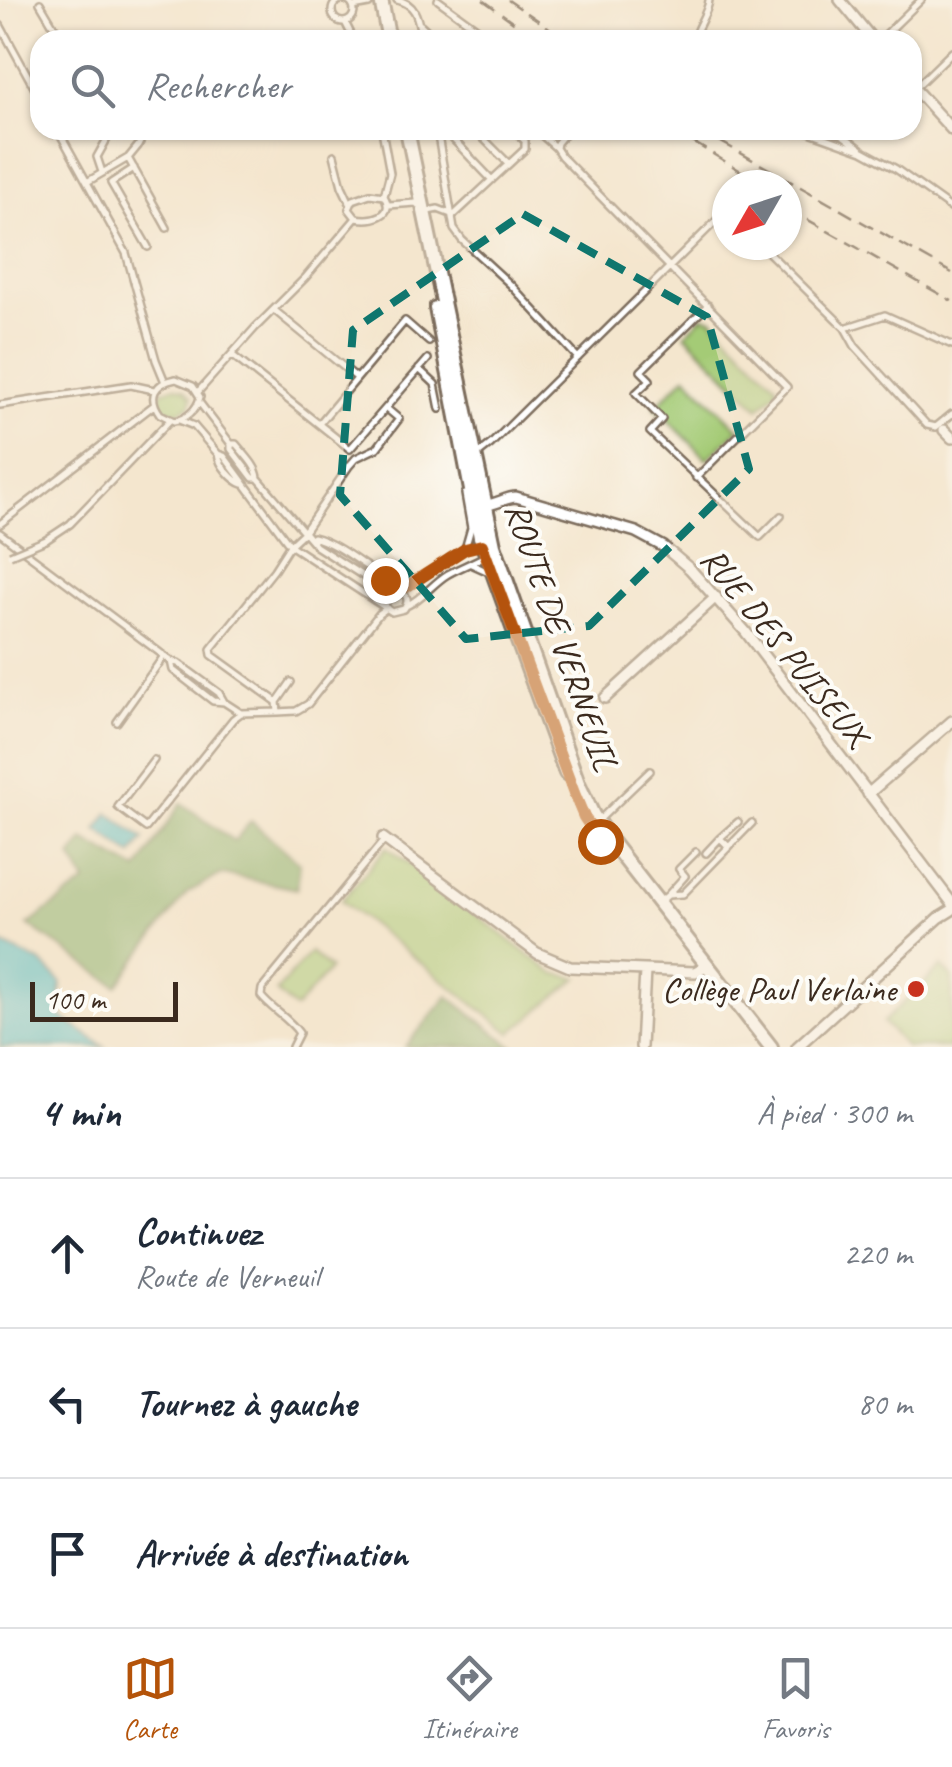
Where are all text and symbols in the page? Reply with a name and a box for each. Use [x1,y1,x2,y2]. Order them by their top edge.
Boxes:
search box [30,30,922,140]
icon: search [65,58,120,113]
text: Rechercher [145,62,291,109]
north arrow [712,170,802,260]
street label: ROUTE DE VERNEUIL [495,496,629,777]
street label: RUE DES PUISEUX [691,538,882,759]
route end [363,558,409,604]
route start [578,819,624,865]
place label: Collège Paul Verlaine [662,967,899,1012]
scale bar [30,977,178,1021]
marker: Collège Paul Verlaine [905,978,927,1000]
text: 100 m [45,982,105,1017]
text: 4 min [40,1086,120,1139]
text: À pied · 300 m [757,1092,912,1133]
text: Continuez [135,1209,261,1256]
icon: ahead [40,1226,95,1281]
text: 220 m [843,1233,912,1274]
text: Route de Verneuil [135,1256,319,1297]
icon: left [40,1376,95,1431]
text: Tournez à gauche [135,1380,356,1427]
text: 80 m [858,1383,912,1424]
icon: arrive [40,1526,95,1581]
text: Arrivée à destination [135,1530,407,1577]
tab: Carte [123,1651,178,1746]
tab: Itinéraire [423,1651,517,1746]
tab: Favoris [762,1651,830,1746]

